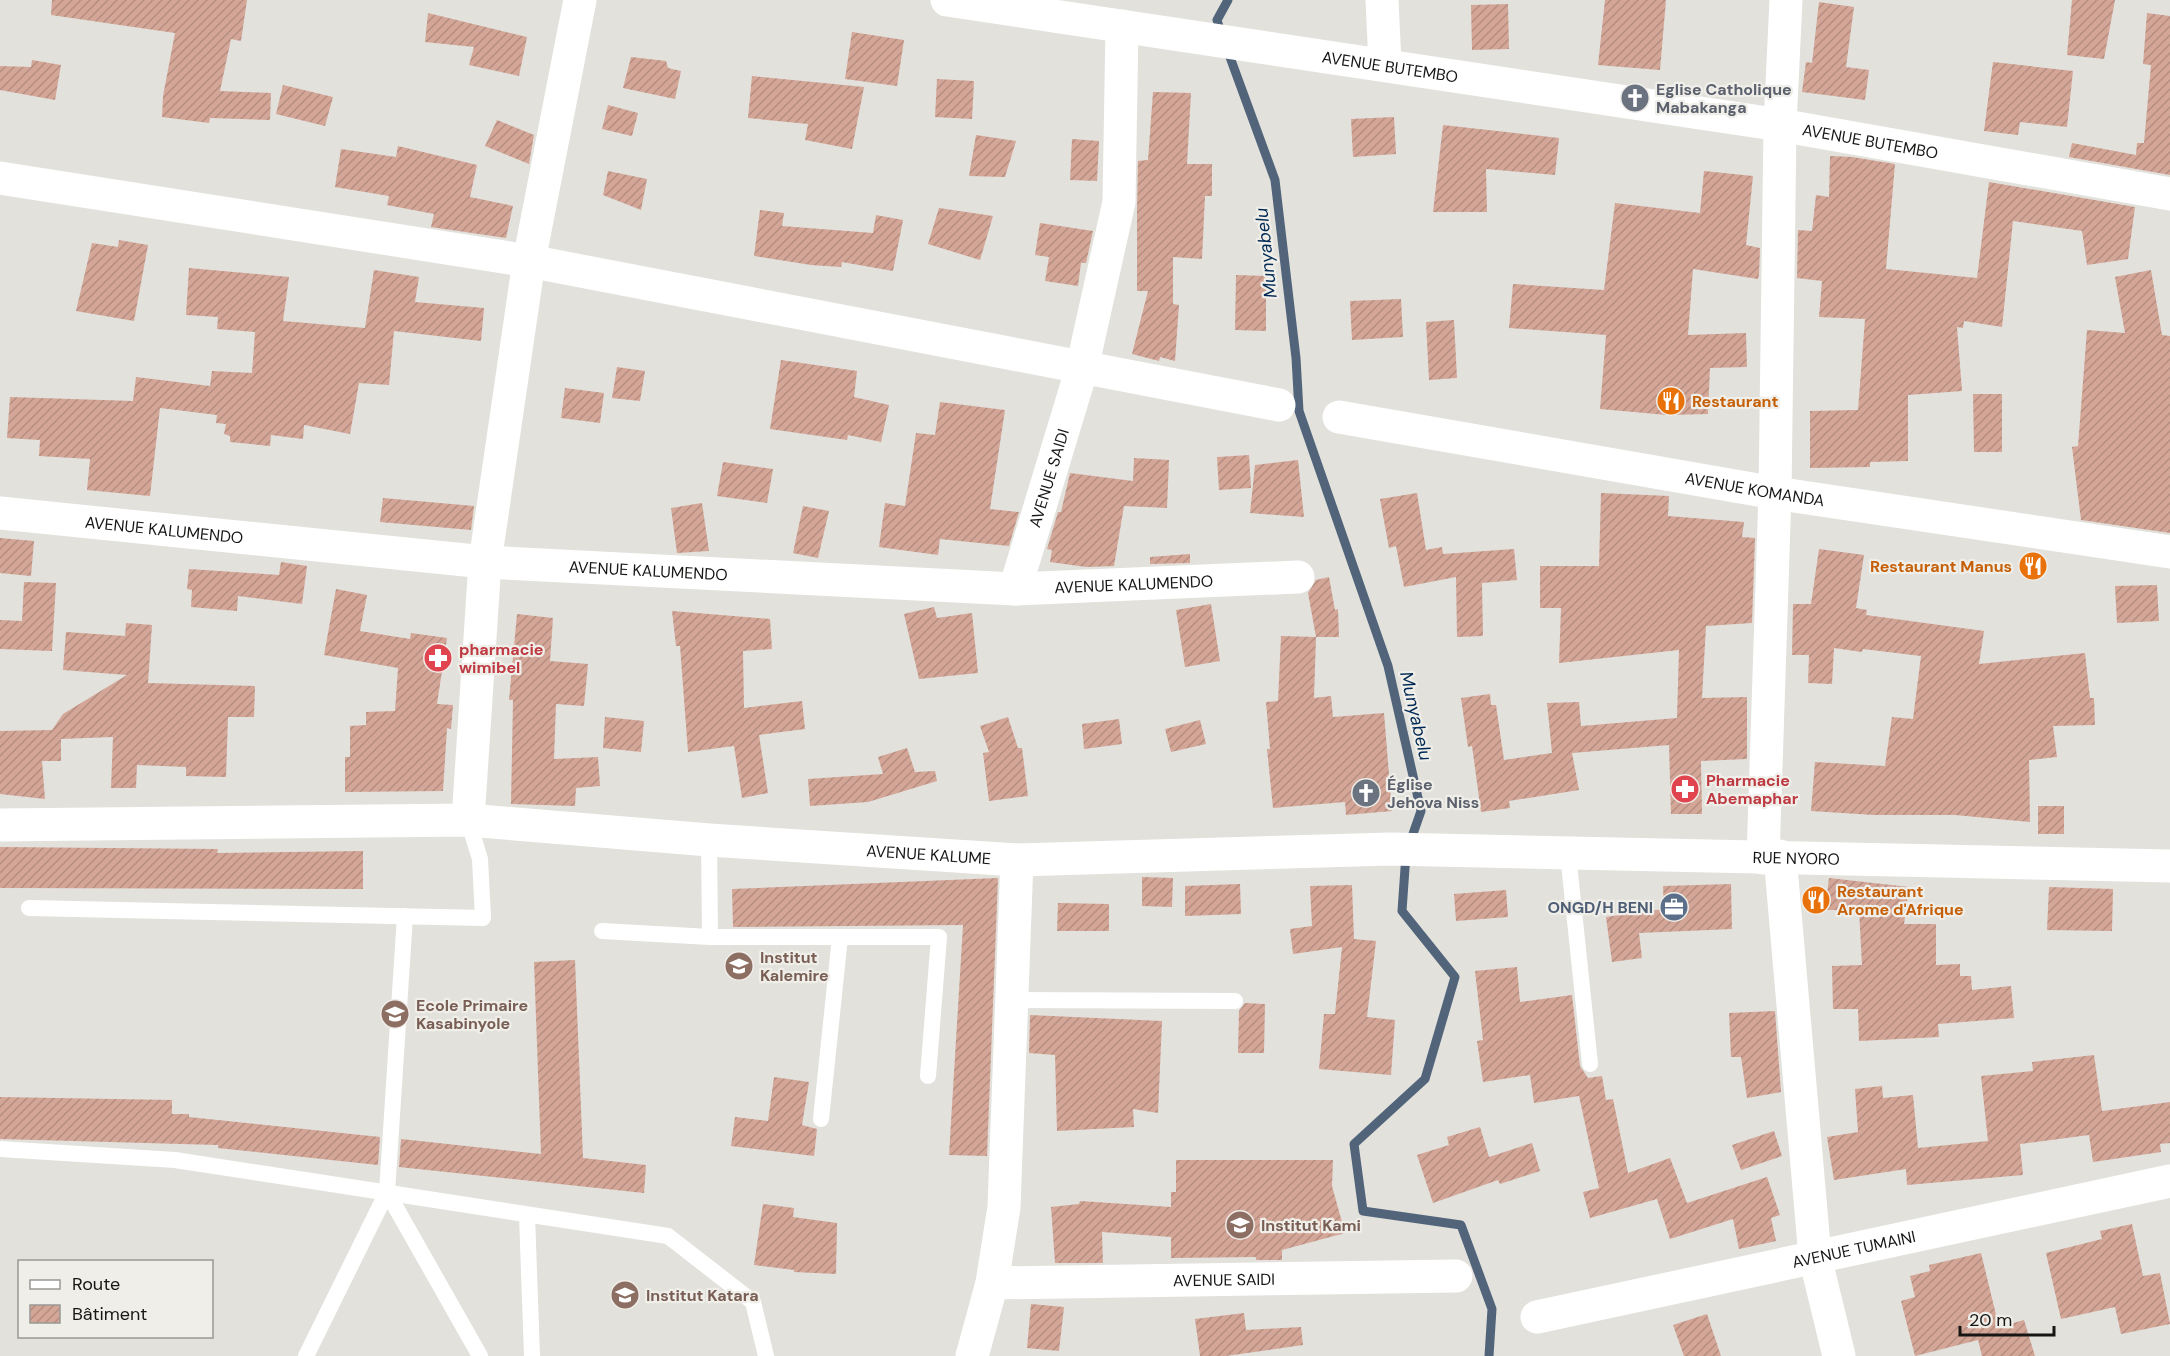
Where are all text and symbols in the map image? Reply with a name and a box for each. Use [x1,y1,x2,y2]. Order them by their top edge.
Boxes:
street label: AVENUE BUTEMBO [1320,46,1459,88]
place label: Eglise Catholique Mabakanga [1656,79,1792,118]
church icon: Eglise Catholique Mabakanga [1619,82,1651,114]
street label: AVENUE BUTEMBO [1801,119,1940,164]
water label: Munyabelu [1249,207,1283,299]
restaurant icon: Restaurant [1655,385,1687,417]
place label: Restaurant [1692,391,1778,412]
street label: AVENUE SAIDI [1024,426,1074,530]
street label: AVENUE KOMANDA [1683,468,1826,511]
street label: AVENUE KALUMENDO [84,512,244,549]
restaurant icon: Restaurant Manus [2017,550,2049,582]
street label: AVENUE KALUMENDO [568,556,728,585]
place label: Restaurant Manus [1870,556,2012,577]
street label: AVENUE KALUMENDO [1054,571,1214,598]
place label: pharmacie wimibel [459,639,543,678]
pharmacy icon: pharmacie wimibel [422,642,454,674]
water label: Munyabelu [1394,669,1438,763]
place label: Pharmacie Abemaphar [1706,770,1799,809]
pharmacy icon: Pharmacie Abemaphar [1669,773,1701,805]
place label: Église Jehova Niss [1387,774,1479,813]
church icon: Église Jehova Niss [1350,777,1382,809]
street label: AVENUE KALUME [866,840,992,869]
street label: RUE NYORO [1752,847,1840,870]
place label: Restaurant Arome d'Afrique [1837,881,1964,920]
restaurant icon: Restaurant Arome d'Afrique [1800,884,1832,916]
office icon: ONGD/H BENI [1658,891,1690,923]
place label: ONGD/H BENI [1547,897,1653,918]
place label: Institut Kalemire [760,947,829,986]
school or university icon: Institut Kalemire [723,950,755,982]
place label: Ecole Primaire Kasabinyole [416,995,528,1034]
school or university icon: Ecole Primaire Kasabinyole [379,998,411,1030]
school or university icon: Institut Kami [1224,1209,1256,1241]
place label: Institut Kami [1261,1215,1361,1236]
street label: AVENUE TUMAINI [1790,1226,1918,1273]
legend [18,1260,213,1338]
street label: AVENUE SAIDI [1173,1269,1275,1291]
text: Route [72,1272,120,1296]
school or university icon: Institut Katara [609,1279,641,1311]
place label: Institut Katara [646,1285,759,1306]
scale bar [1960,1299,2054,1337]
text: Bâtiment [72,1302,147,1326]
text: 20 m [1969,1308,2012,1332]

